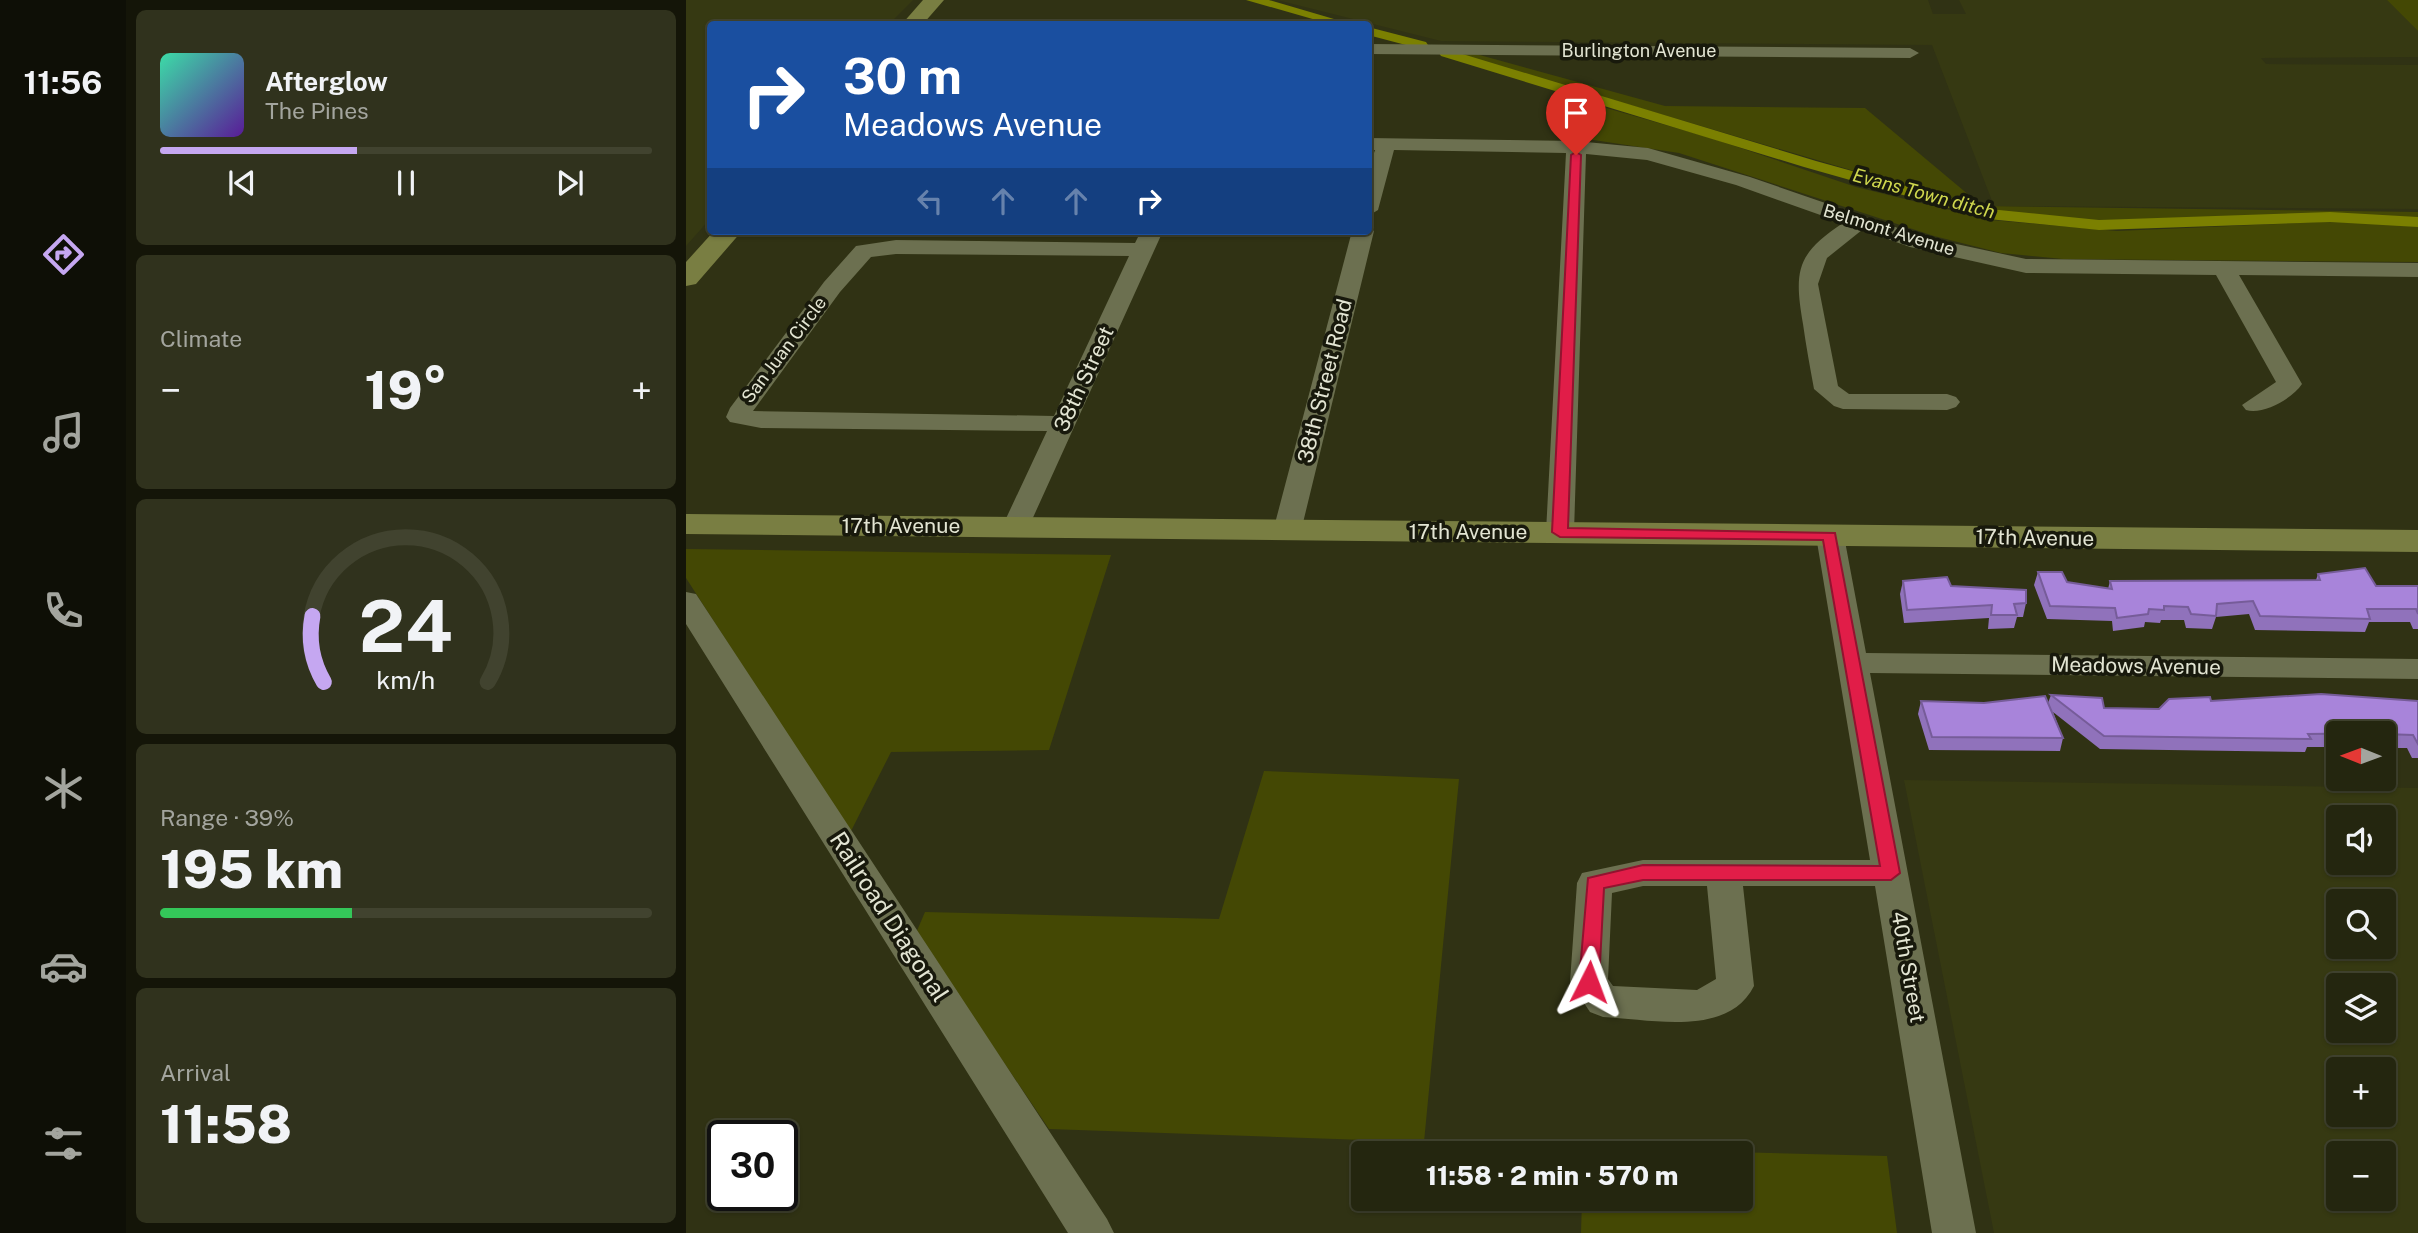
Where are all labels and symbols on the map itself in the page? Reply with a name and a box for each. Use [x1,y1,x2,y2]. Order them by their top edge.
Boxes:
street label: Burlington Avenue [1562,40,1716,61]
pin [1546,83,1606,155]
water label: Evans Town ditch [1850,163,1998,223]
street label: Belmont Avenue [1821,200,1958,260]
street label: San Juan Circle [737,292,830,407]
street label: 38th Street Road [1292,296,1357,466]
street label: 38th Street [1048,322,1119,435]
street label: 17th Avenue [842,513,960,538]
street label: 17th Avenue [1409,519,1527,544]
street label: 17th Avenue [1975,524,2095,551]
street label: Meadows Avenue [2051,652,2221,679]
north arrow [2326,721,2396,791]
street label: Railroad Diagonal [824,826,955,1007]
street label: 40th Street [1886,909,1931,1025]
position arrow [1552,945,1626,1019]
speed limit sign: 30 [707,1120,798,1211]

